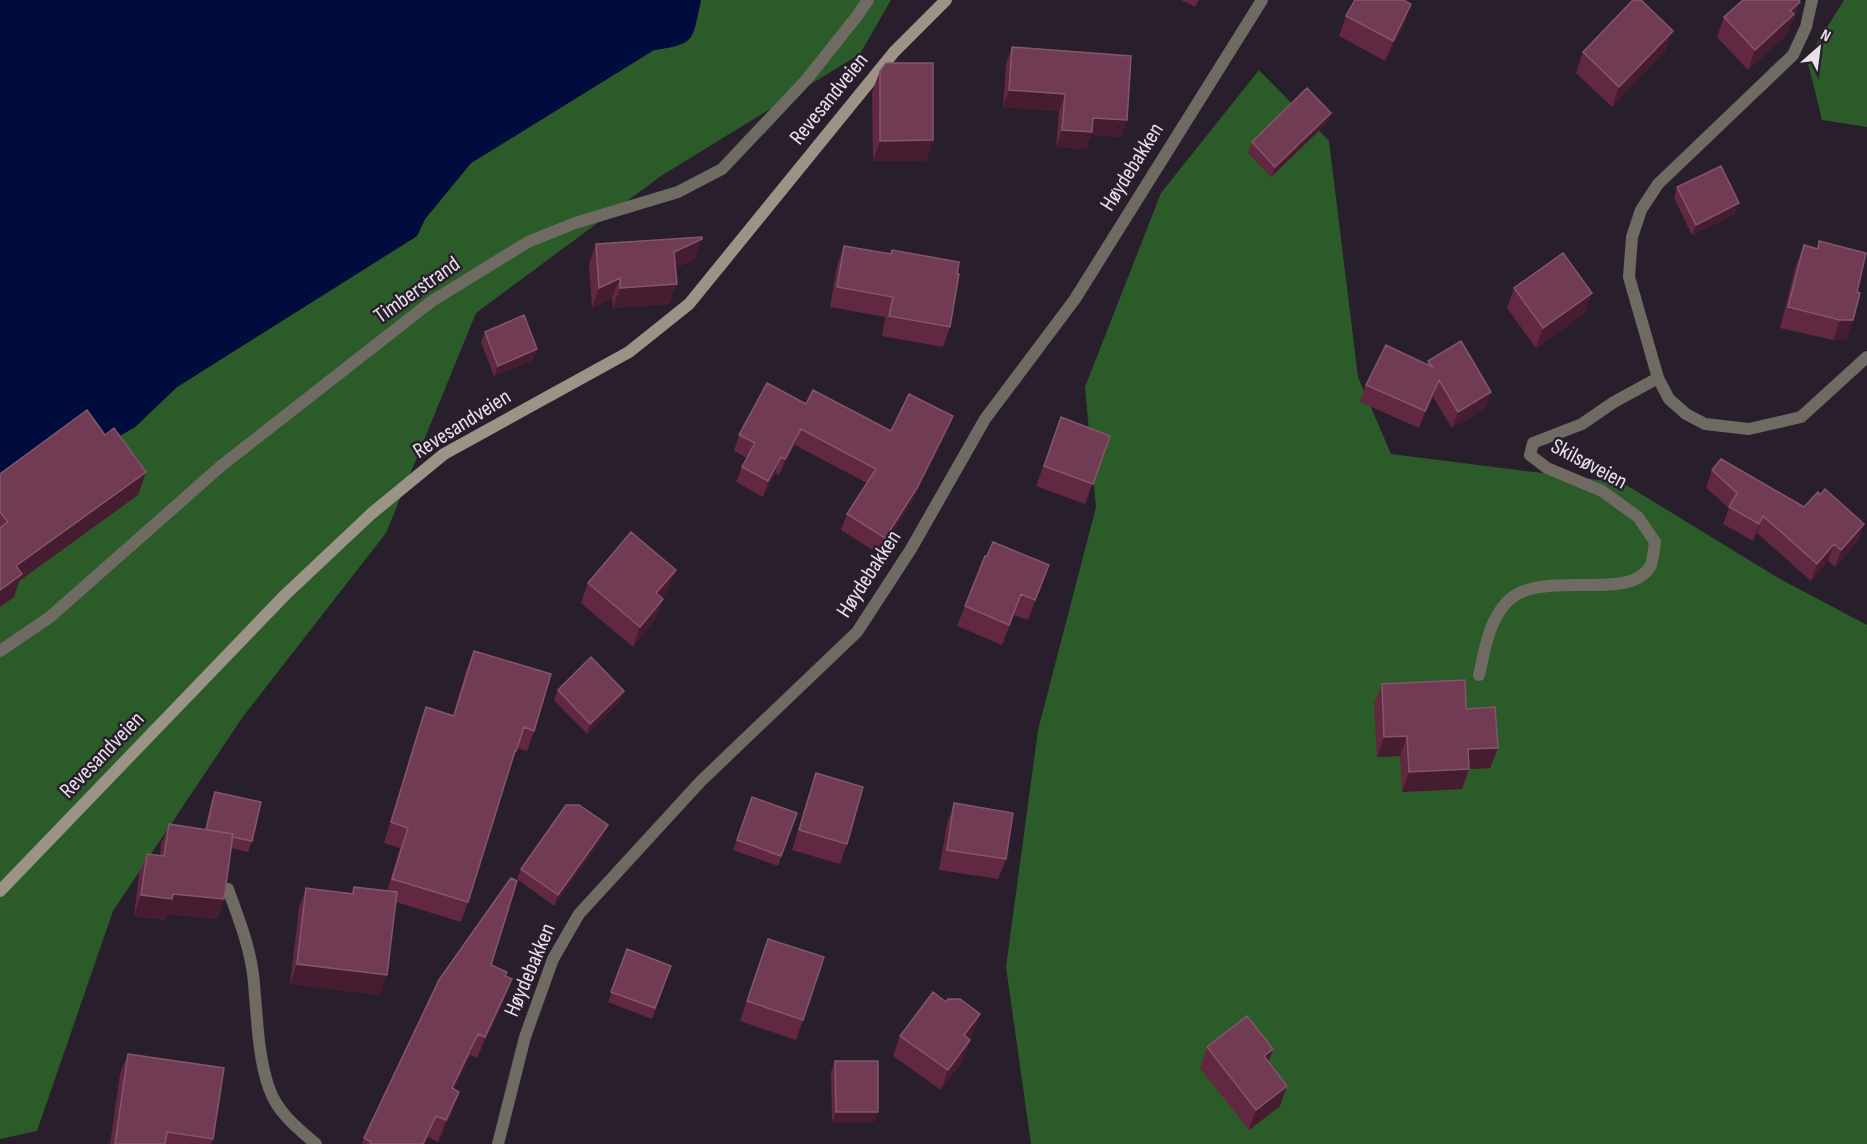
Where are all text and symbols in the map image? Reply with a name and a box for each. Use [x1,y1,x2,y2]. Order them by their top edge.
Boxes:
north arrow [1789,18,1849,78]
text: N [1817,26,1834,46]
street label: Revesandveien [784,48,874,150]
street label: Høydebakken [1094,118,1170,216]
street label: Timberstrand [369,251,465,329]
street label: Revesandveien [408,383,516,465]
street label: Skilsøveien [1546,433,1632,495]
street label: Høydebakken [831,525,907,623]
street label: Revesandveien [54,706,150,804]
street label: Høydebakken [498,919,562,1021]

